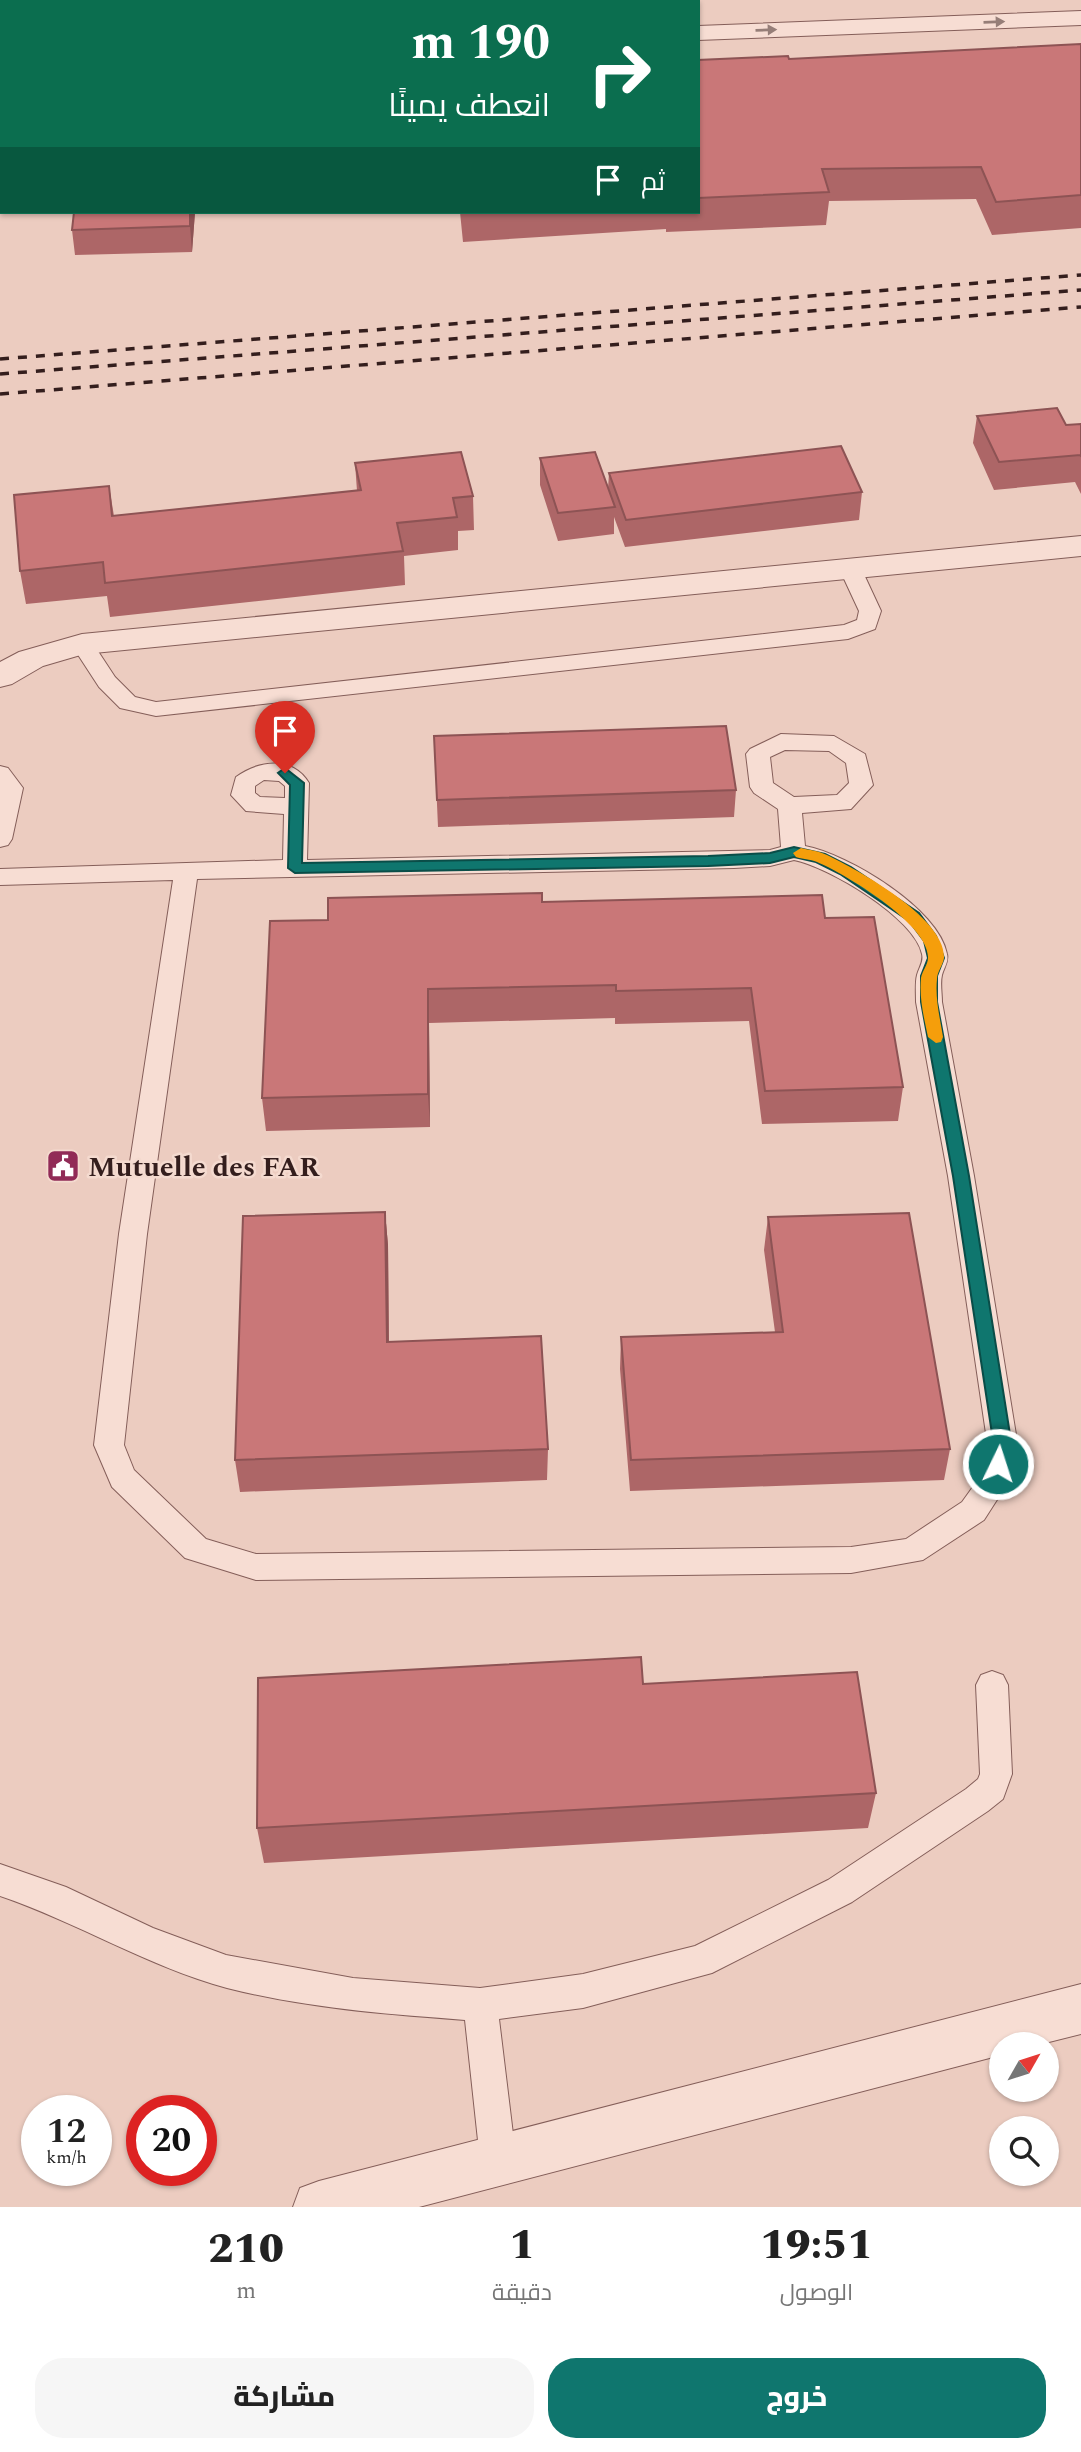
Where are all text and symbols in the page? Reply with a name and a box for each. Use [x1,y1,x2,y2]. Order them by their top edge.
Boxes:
text: 190 m [411,6,550,81]
one-way arrow [983,16,1005,27]
one-way arrow [756,25,778,36]
icon: right [574,28,665,119]
text: انعطف يمينًا [388,82,550,131]
icon: arrive [589,161,627,199]
text: ثم [641,162,665,202]
pin [255,701,315,773]
icon: arrive [266,712,304,750]
place label: Mutuelle des FAR [88,1146,320,1189]
public building icon: Mutuelle des FAR [44,1147,82,1185]
position arrow [961,1427,1035,1501]
north arrow [989,2032,1059,2102]
map controls [989,2032,1059,2186]
speed limit sign: 20 [126,2095,217,2186]
text: 12 [47,2105,86,2158]
button: search [989,2116,1059,2186]
text: km/h [46,2144,87,2171]
text: 1 [509,2214,535,2277]
text: 19:51 [760,2214,873,2277]
text: 210 [208,2218,284,2281]
text: m [236,2274,256,2309]
text: دقيقة [492,2276,552,2311]
text: الوصول [780,2276,853,2311]
button: مشاركة [35,2358,534,2438]
button: خروج [548,2358,1046,2438]

